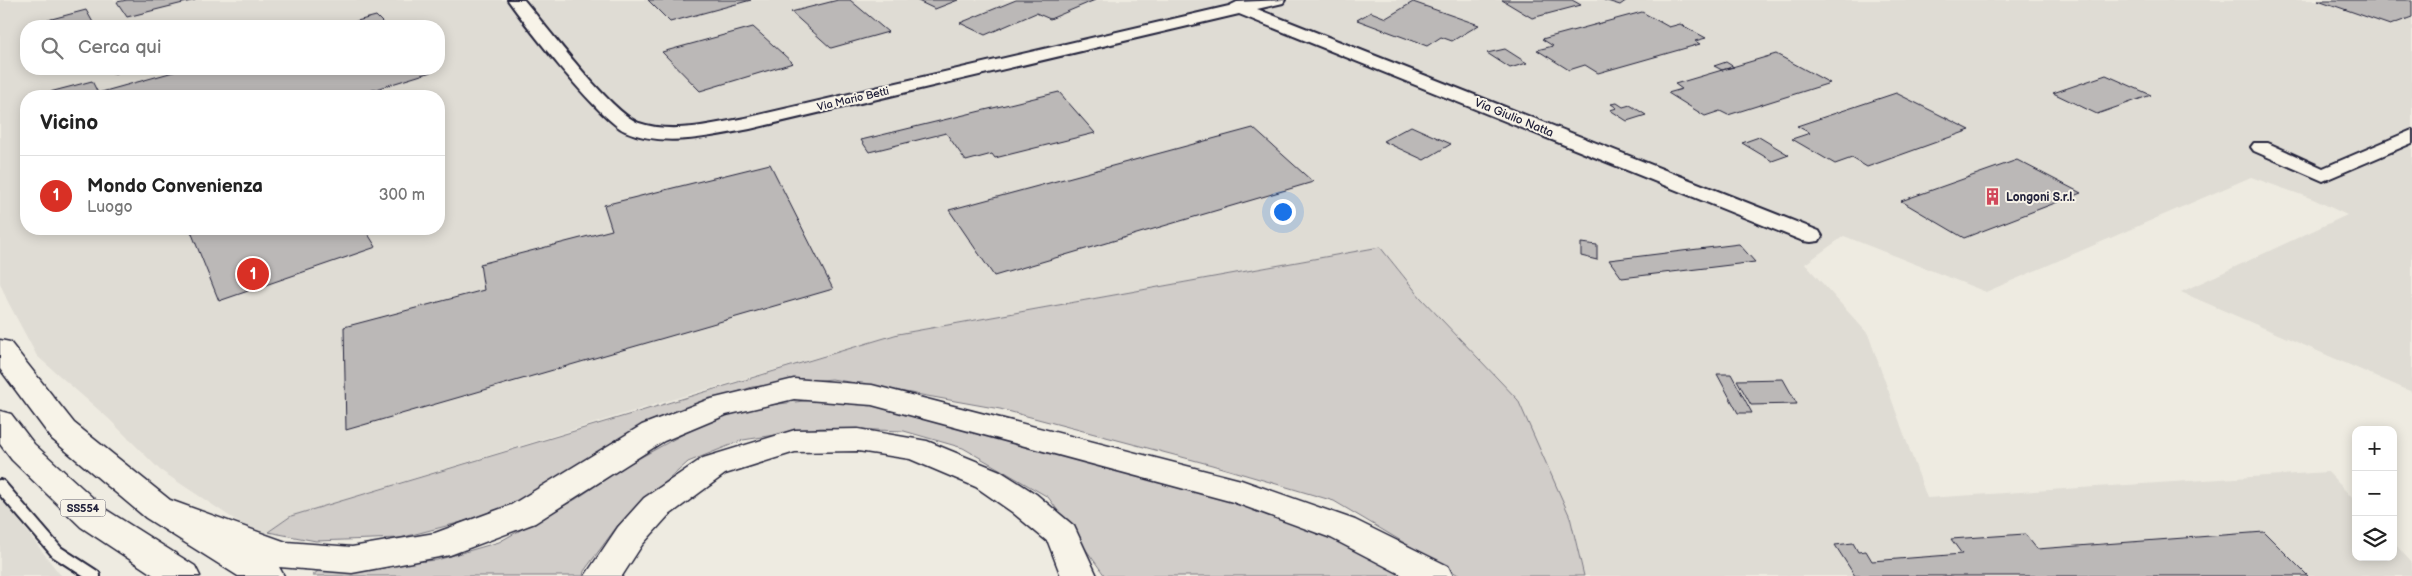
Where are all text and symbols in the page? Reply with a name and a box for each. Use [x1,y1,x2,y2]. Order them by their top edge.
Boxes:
search box [20,20,445,75]
icon: search [38,34,66,62]
text: Cerca qui [78,36,161,59]
street label: Via Mario Betti [816,84,890,114]
street label: Via Giulio Natta [1472,95,1556,141]
text: Vicino [40,110,98,135]
text: Mondo Convenienza [87,175,263,198]
text: 1 [53,186,59,205]
text: 300 m [379,186,425,205]
building icon: Longoni S.r.l. [1982,187,2002,207]
place label: Longoni S.r.l. [2006,190,2075,205]
text: Luogo [87,198,133,217]
your location [1270,199,1296,225]
pin: 1 [237,255,269,293]
map controls [2352,426,2397,561]
button: + [2352,426,2397,471]
button: − [2352,471,2397,516]
road number: SS554 [61,499,106,516]
button: layers [2352,516,2397,561]

